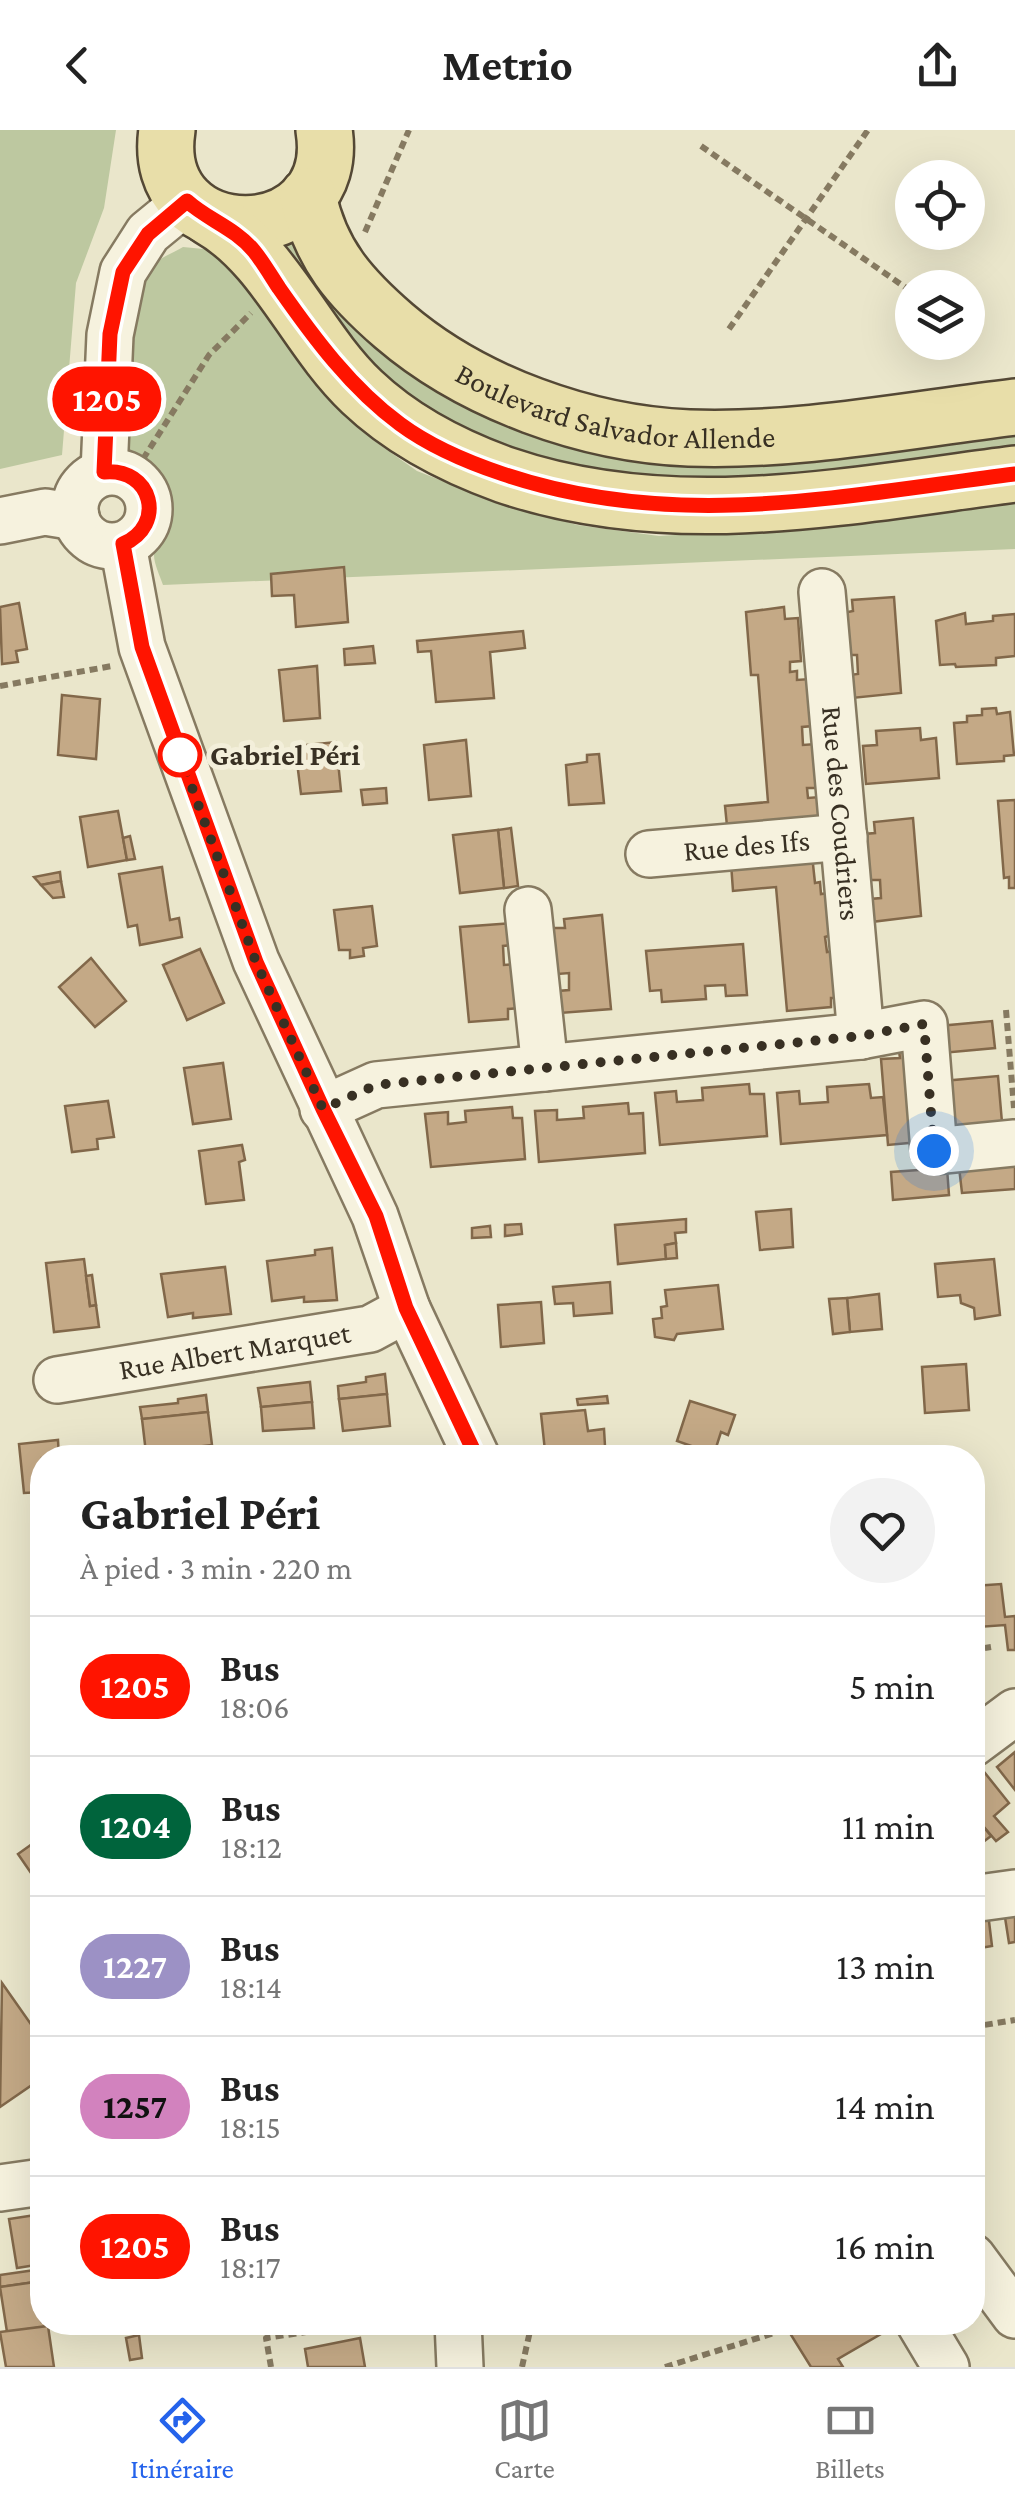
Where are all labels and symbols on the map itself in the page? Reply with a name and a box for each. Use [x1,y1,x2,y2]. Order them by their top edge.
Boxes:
street label: Boulevard Salvador Allende [450,356,776,455]
line badge: 1205 [37,366,177,432]
street label: Rue des Coudriers [816,704,868,922]
marker: Gabriel Péri [159,734,201,776]
place label: Gabriel Péri [210,738,360,771]
street label: Rue des Ifs [682,823,811,867]
your location [909,1126,959,1176]
street label: Rue Albert Marquet [116,1315,354,1386]

